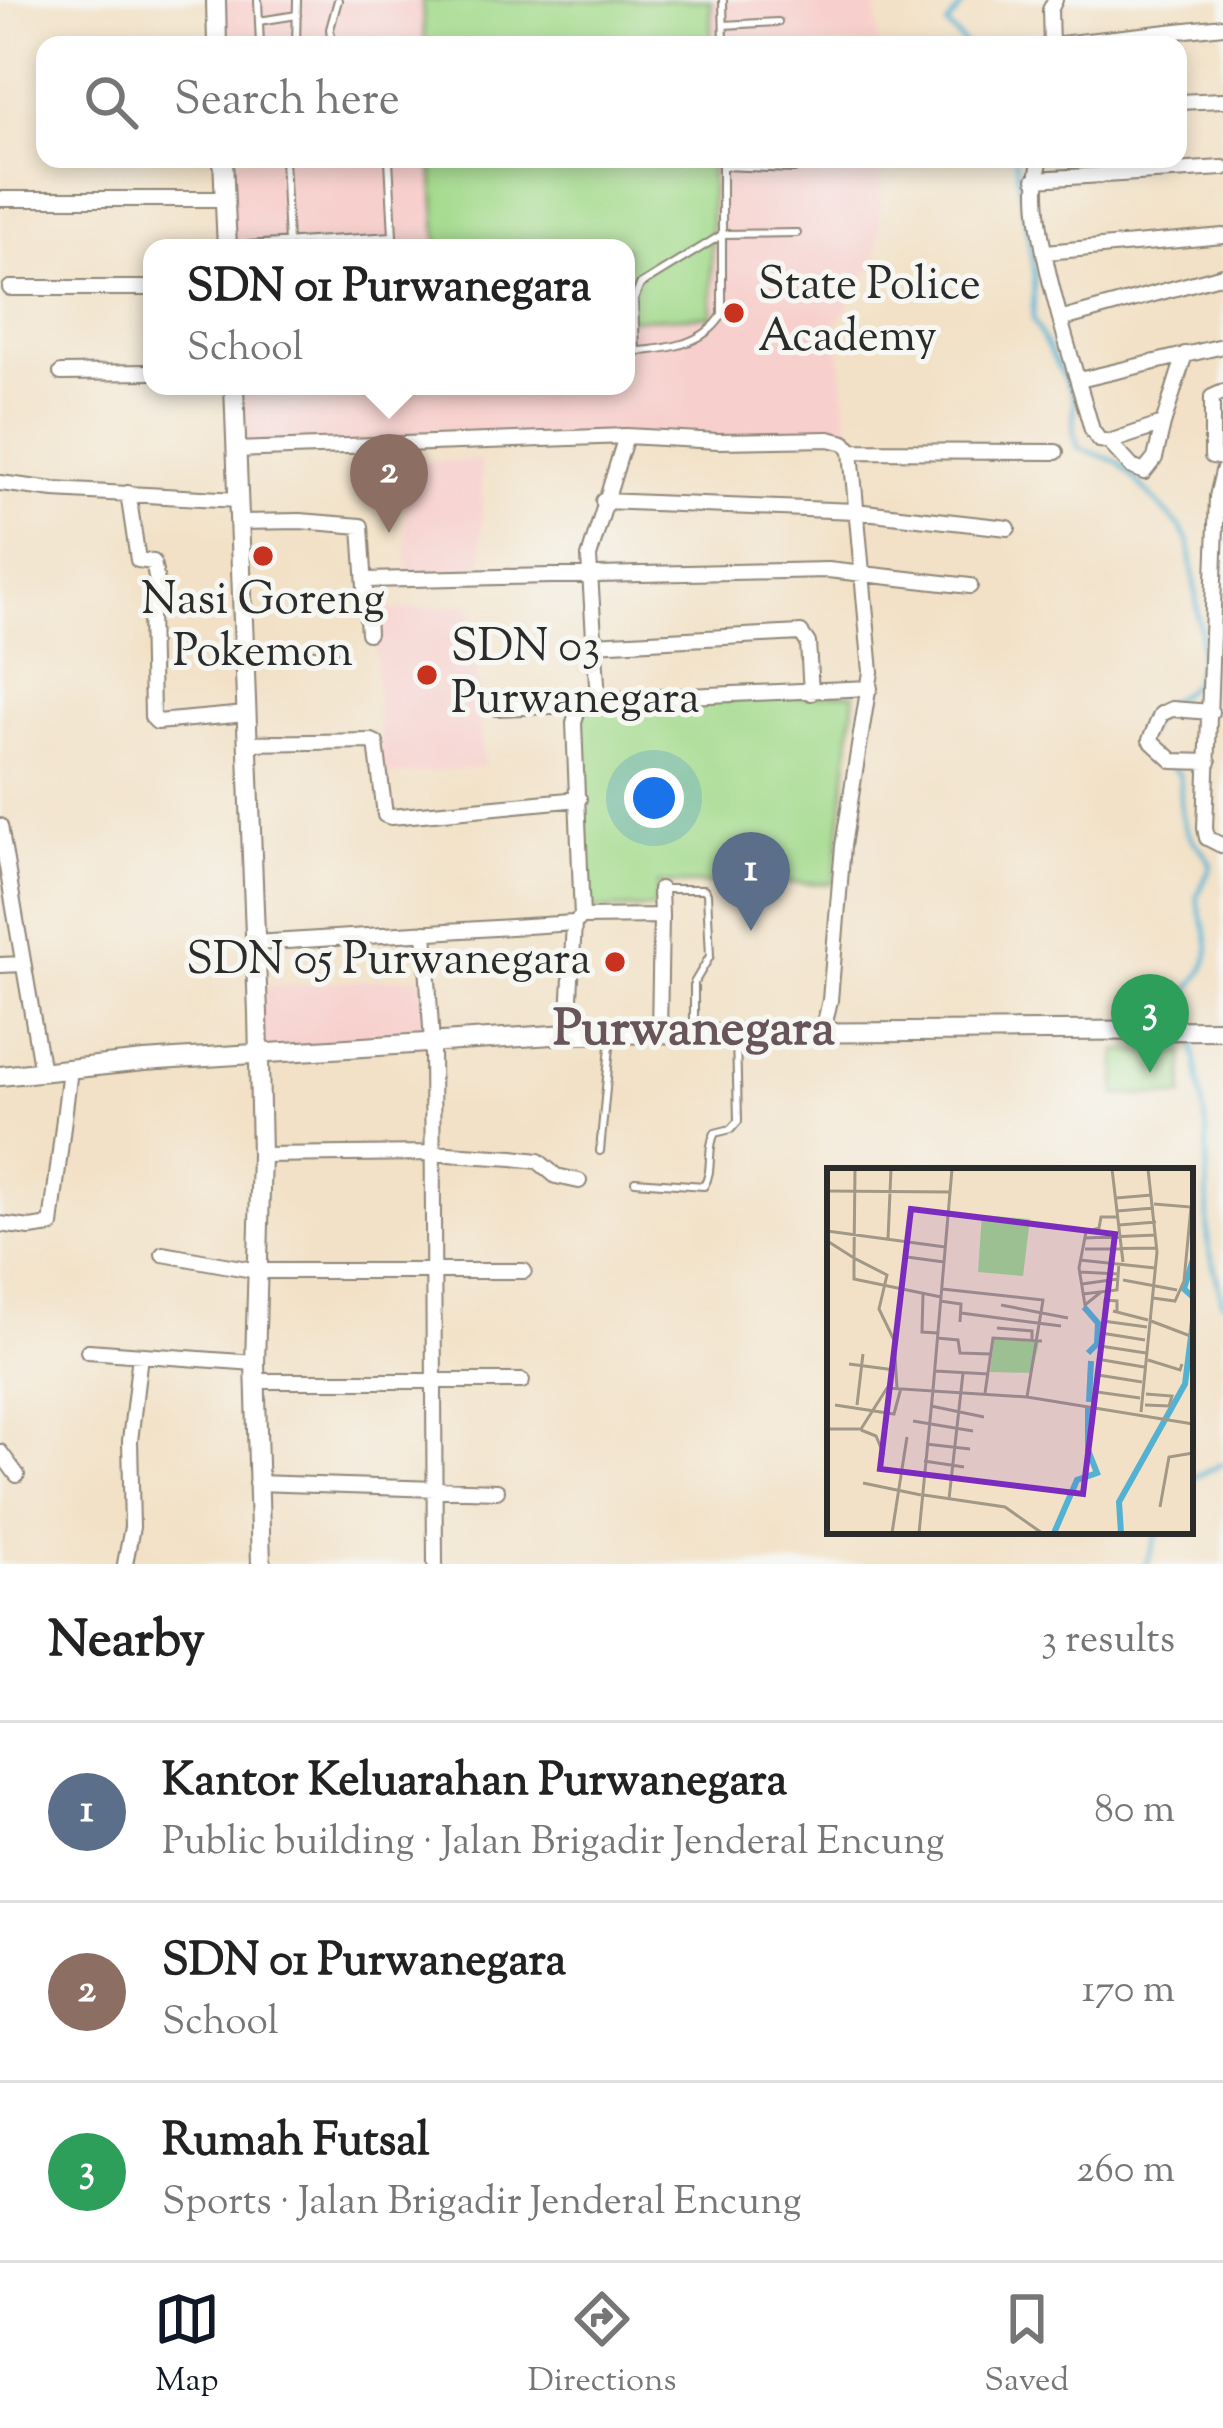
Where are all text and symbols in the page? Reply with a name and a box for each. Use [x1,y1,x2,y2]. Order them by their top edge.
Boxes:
search box [36,36,1187,168]
icon: search [78,69,144,135]
text: Search here [174,70,400,135]
popup [143,239,635,395]
place label: State Police Academy [758,255,981,372]
text: SDN 01 Purwanegara [187,257,591,322]
marker: State Police Academy [721,300,747,326]
text: School [187,322,303,378]
pin: 2 [350,434,428,533]
marker: Nasi Goreng Pokemon [250,543,276,569]
place label: Nasi Goreng Pokemon [141,570,385,687]
place label: SDN 03 Purwanegara [451,617,700,734]
marker: SDN 03 Purwanegara [414,662,440,688]
your location [624,768,684,828]
pin: 1 [712,832,790,931]
place label: SDN 05 Purwanegara [186,930,591,995]
marker: SDN 05 Purwanegara [602,949,628,975]
pin: 3 [1111,974,1189,1073]
district label: Purwanegara [553,995,835,1068]
inset map [827,1168,1193,1534]
text: Nearby [48,1606,205,1679]
text: 3 results [1041,1614,1175,1670]
text: Kantor Keluarahan Purwanegara [162,1751,787,1816]
text: 1 [80,1784,94,1840]
text: 80 m [1094,1784,1175,1840]
text: Public building · Jalan Brigadir Jenderal Encung [162,1816,945,1872]
text: SDN 01 Purwanegara [162,1931,566,1996]
text: 2 [78,1964,96,2020]
text: 170 m [1082,1964,1175,2020]
text: School [162,1996,279,2052]
text: Rumah Futsal [162,2111,429,2176]
text: 3 [79,2144,95,2200]
text: 260 m [1076,2144,1175,2200]
text: Sports · Jalan Brigadir Jenderal Encung [162,2176,802,2232]
tab: Map [154,2286,220,2406]
tab: Directions [528,2286,677,2406]
tab: Saved [984,2286,1069,2406]

